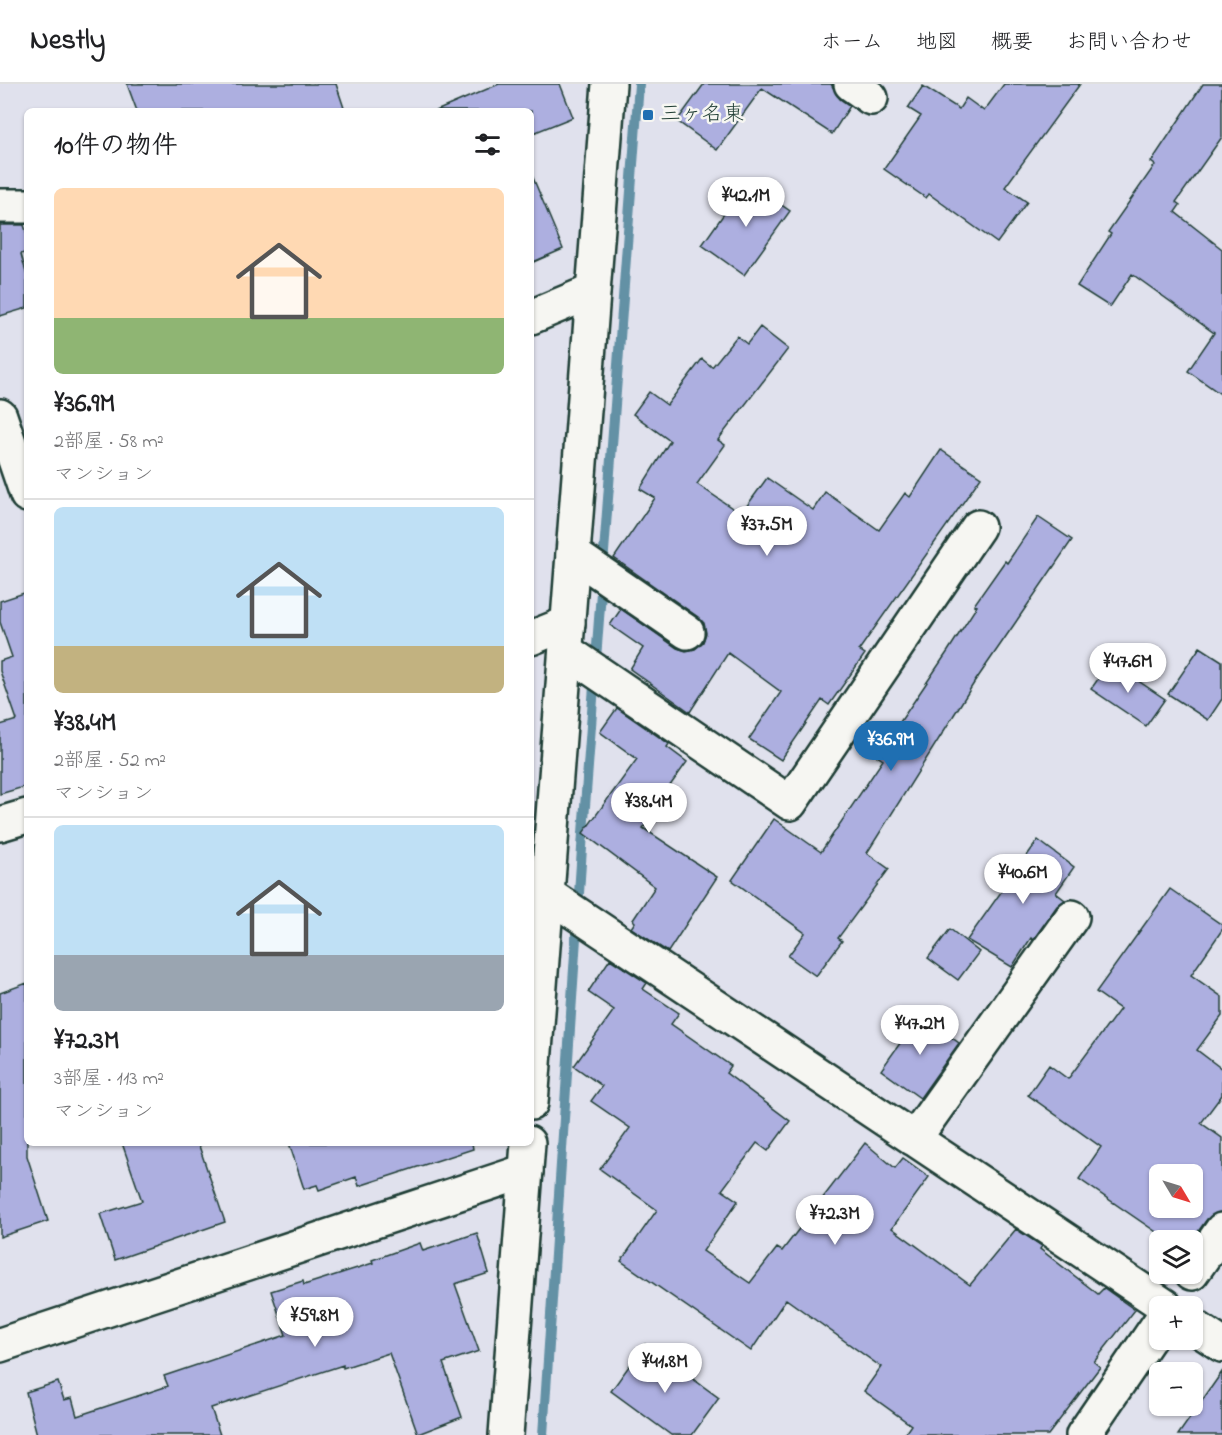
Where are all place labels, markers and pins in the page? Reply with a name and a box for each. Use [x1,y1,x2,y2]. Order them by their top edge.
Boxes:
place label: 三ヶ名東 [660,100,744,130]
marker: 三ヶ名東 [641,108,655,122]
pin: ¥42.1M [697,177,795,228]
pin: ¥37.5M [718,506,816,557]
pin: ¥47.6M [1079,643,1177,694]
pin: ¥36.9M [842,721,940,772]
pin: ¥38.4M [600,783,698,834]
pin: ¥40.6M [974,854,1072,905]
pin: ¥47.2M [871,1005,969,1056]
pin: ¥72.3M [786,1195,884,1246]
pin: ¥59.8M [266,1297,364,1348]
pin: ¥41.8M [616,1343,714,1394]

